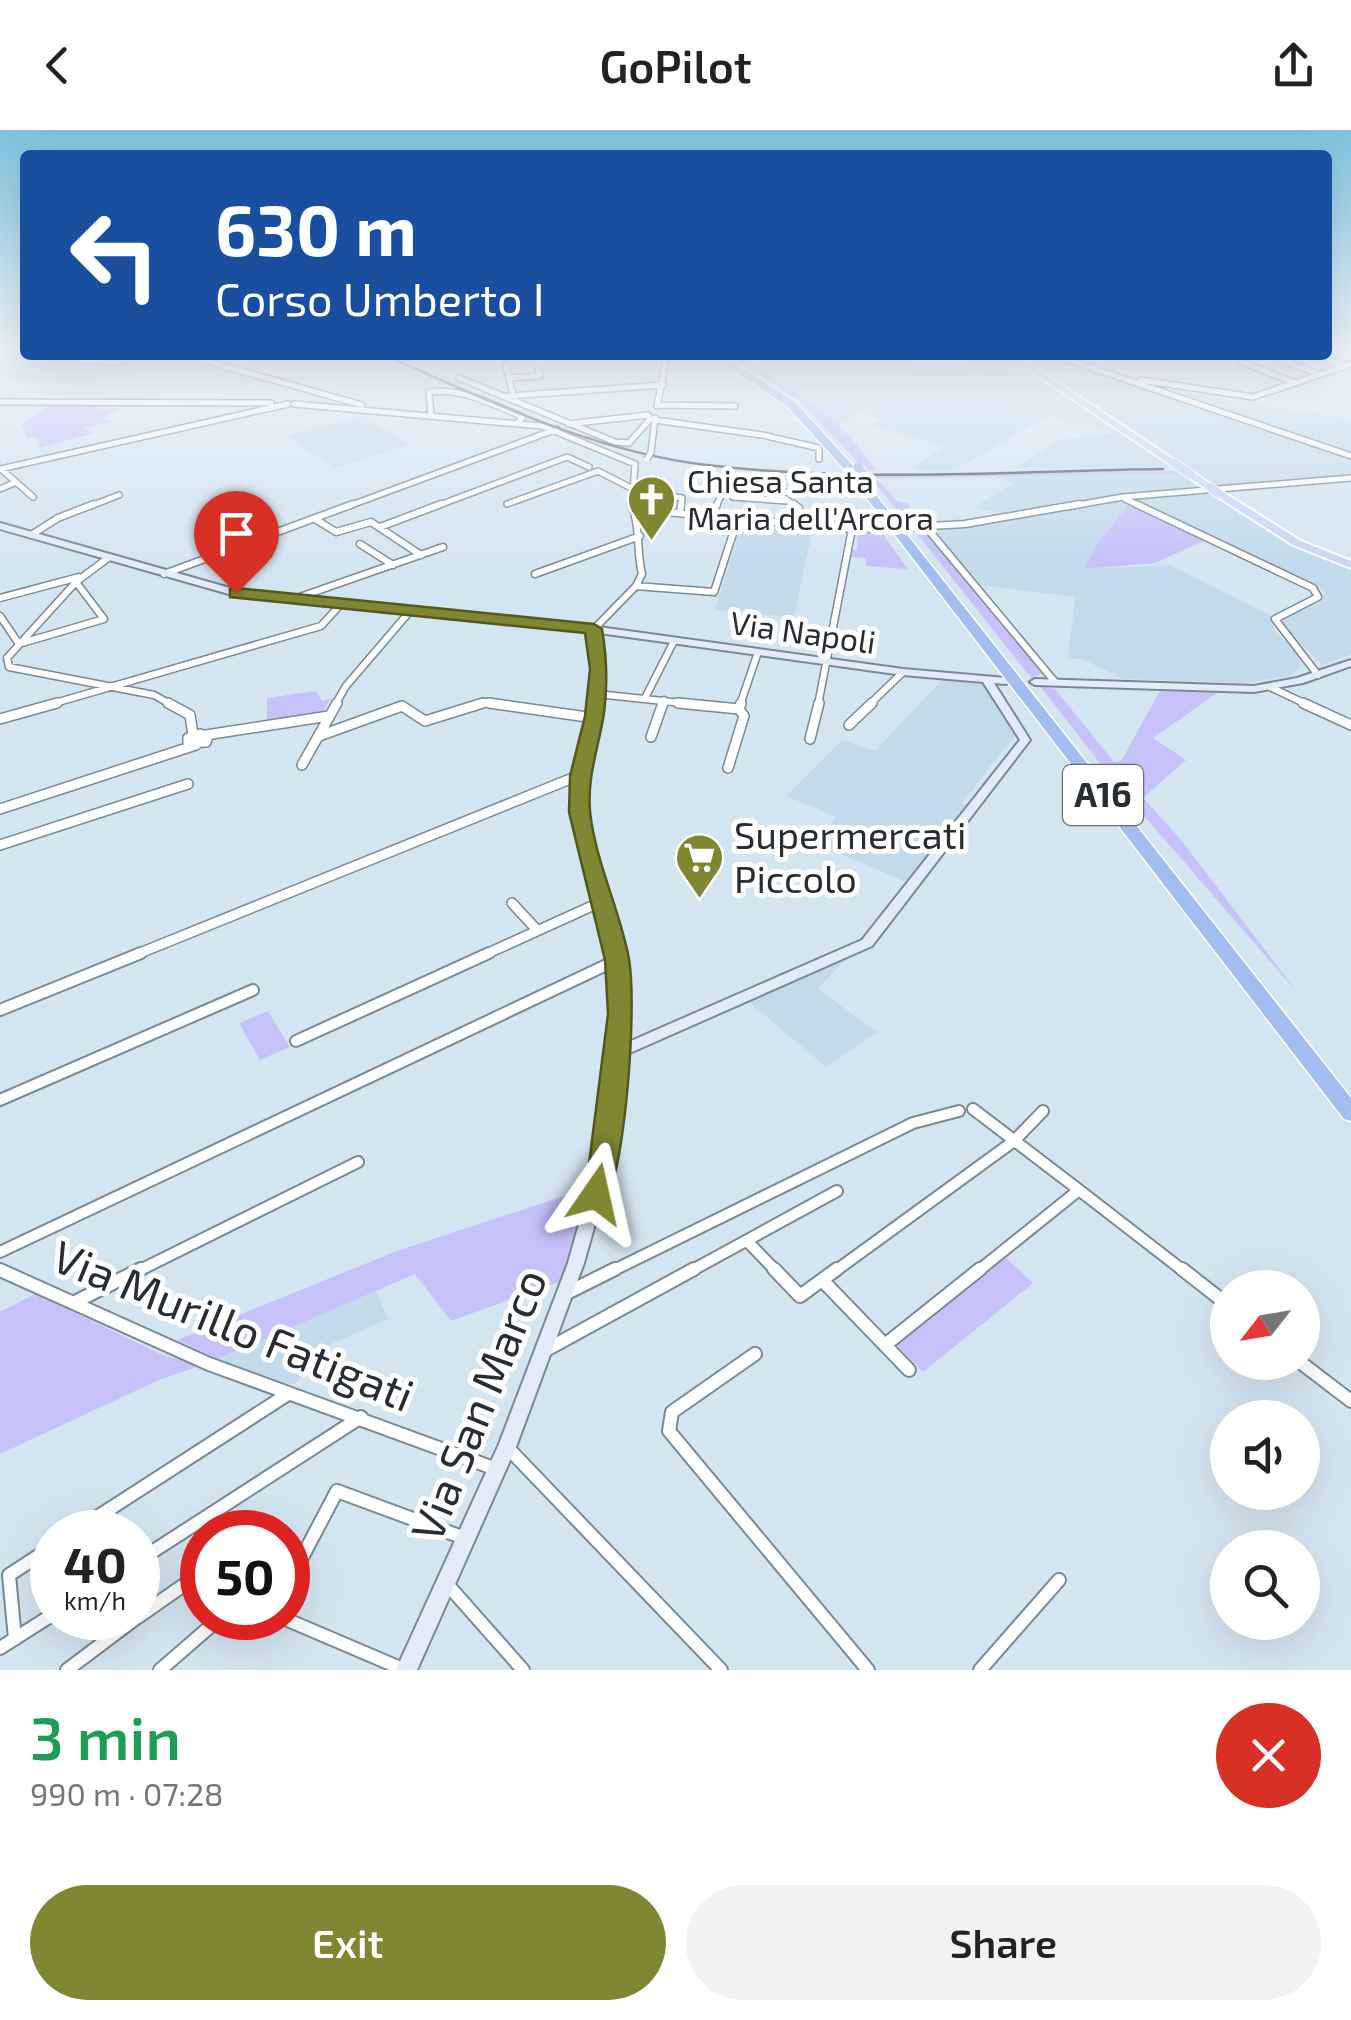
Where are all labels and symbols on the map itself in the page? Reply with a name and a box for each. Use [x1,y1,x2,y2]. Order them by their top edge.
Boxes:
place label: Chiesa Santa Maria dell'Arcora [687,461,934,536]
church icon: Chiesa Santa Maria dell'Arcora [626,474,678,542]
pin [194,491,279,594]
street label: Via Napoli [728,602,878,660]
road number: A16 [1063,765,1143,825]
place label: Supermercati Piccolo [734,811,966,901]
supermarket icon: Supermercati Piccolo [673,832,725,900]
position arrow [544,1142,648,1246]
street label: Via Murillo Fatigati [46,1227,422,1421]
street label: Via San Marco [398,1260,556,1548]
north arrow [1210,1270,1320,1380]
speed limit sign: 50 [180,1510,310,1640]

